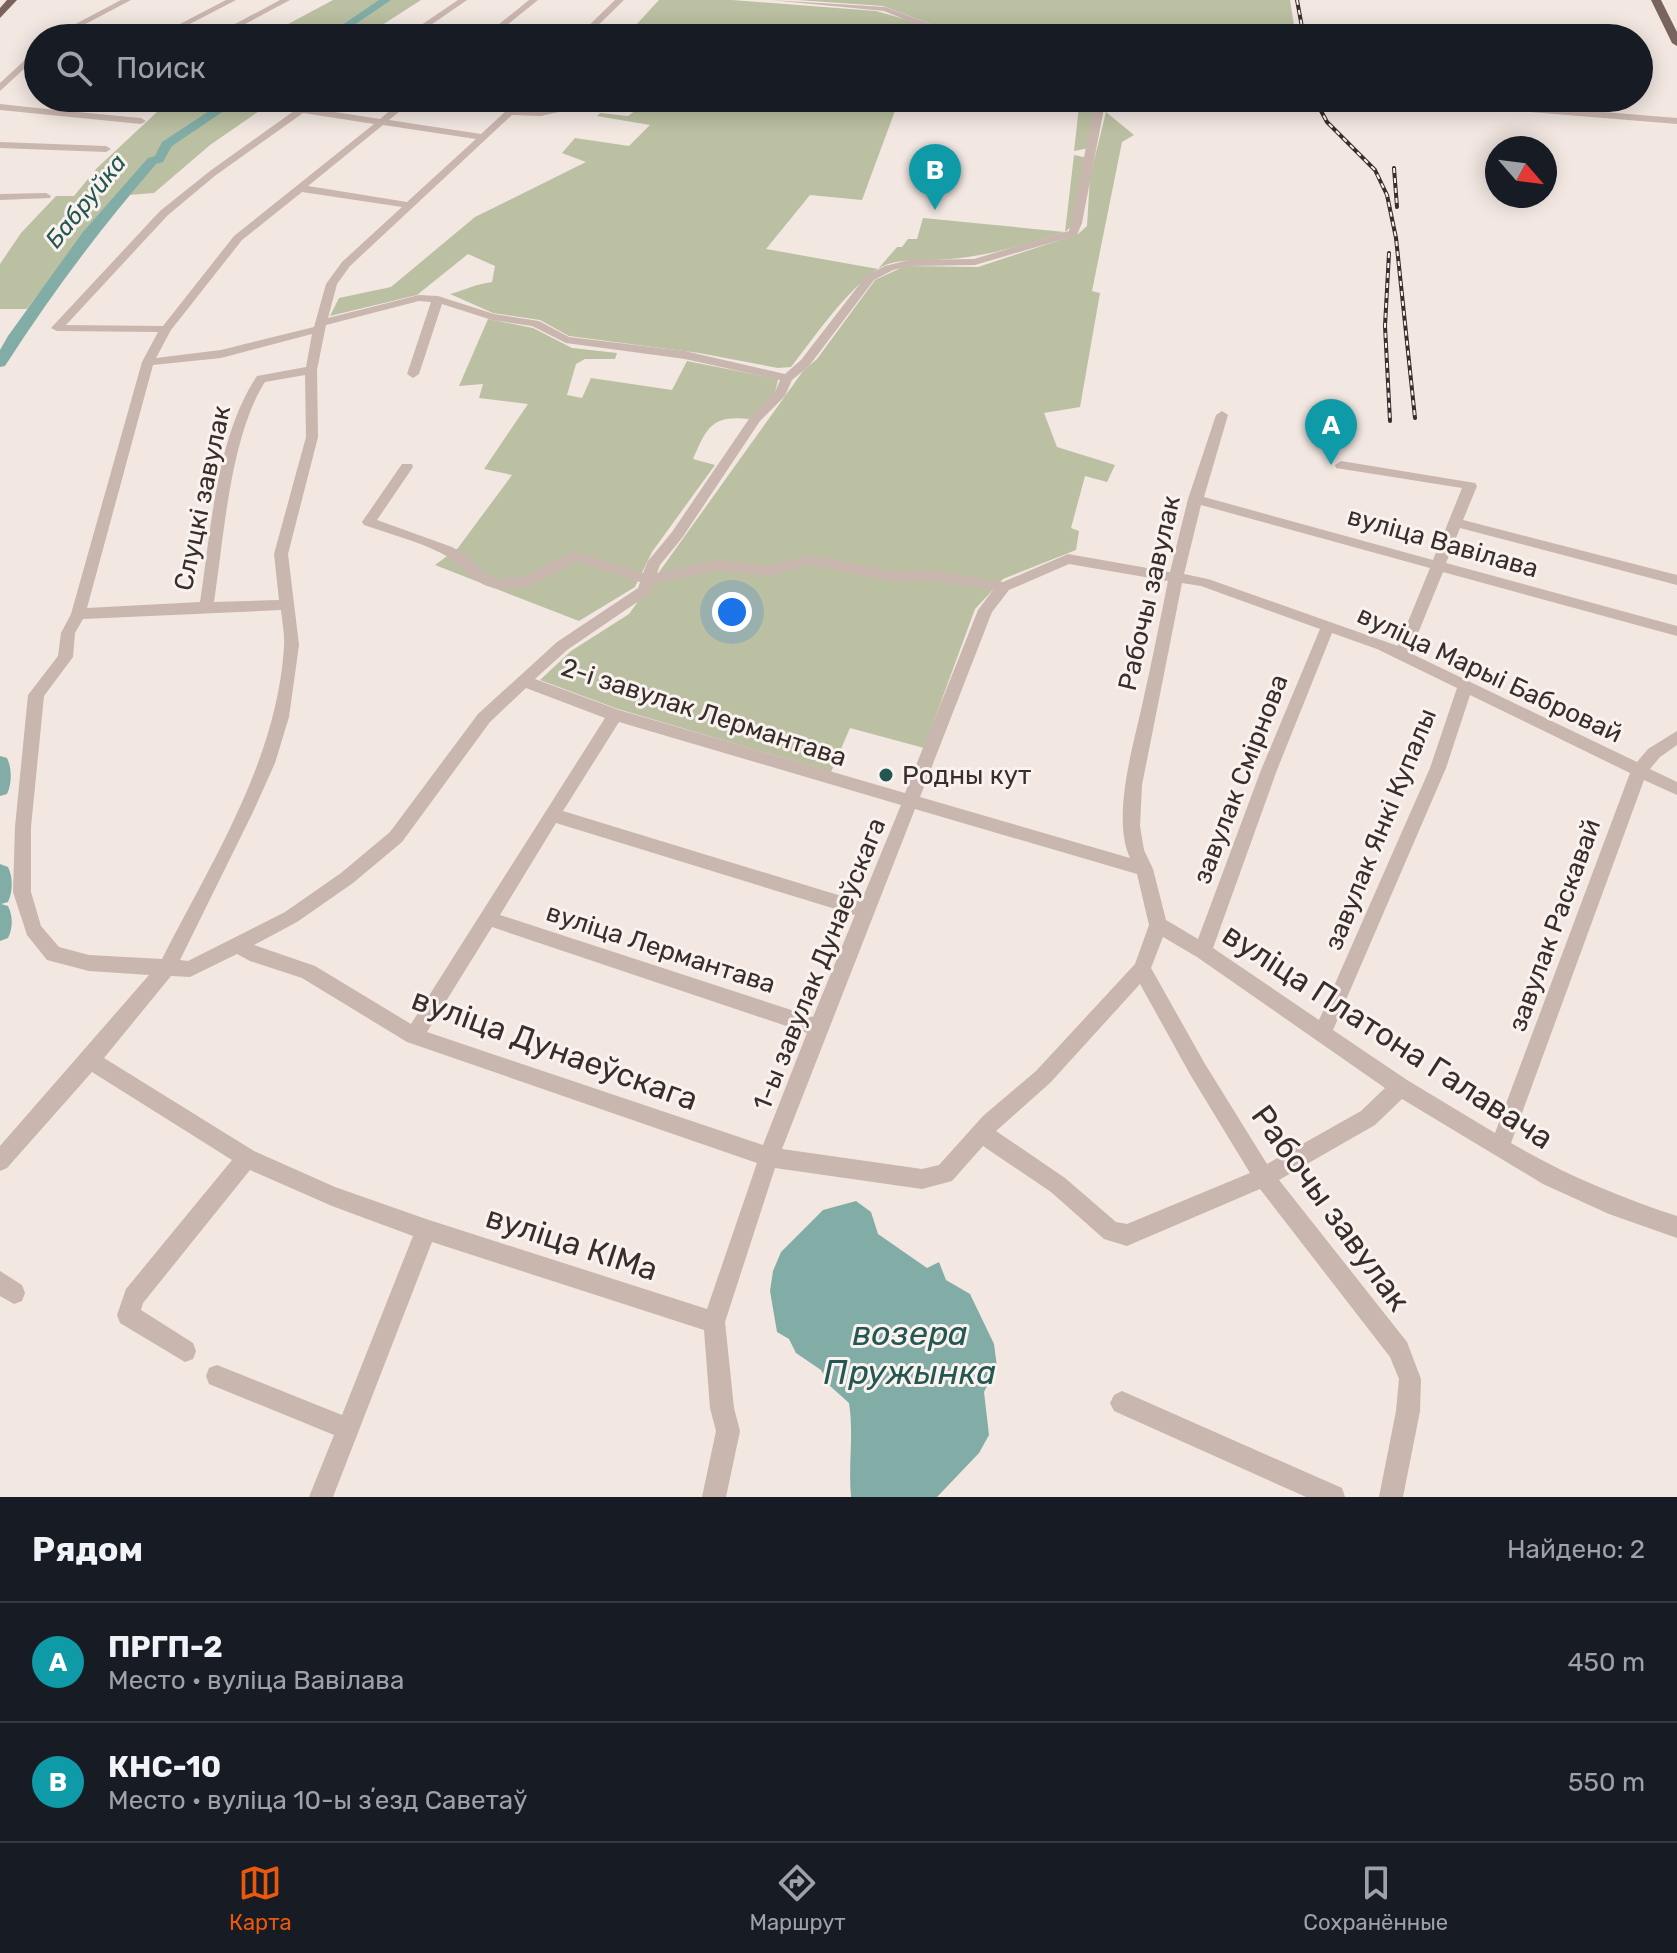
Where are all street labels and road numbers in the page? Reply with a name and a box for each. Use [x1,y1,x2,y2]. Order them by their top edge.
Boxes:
street label: Слуцкі завулак [168,403,237,593]
street label: Рабочы завулак [1112,493,1187,694]
street label: вуліца Вавілава [1344,500,1542,585]
street label: вуліца Марыі Бабровай [1352,599,1627,750]
street label: 2-і завулак Лермантава [557,652,850,773]
street label: завулак Смірнова [1186,670,1295,888]
street label: завулак Янкі Купалы [1318,704,1443,955]
street label: 1-ы завулак Дунаеўскага [747,813,892,1115]
street label: завулак Раскавай [1502,815,1607,1036]
street label: вуліца Лермантава [542,897,779,1000]
street label: вуліца Платона Галавача [1216,915,1560,1157]
street label: вуліца Дунаеўскага [407,980,703,1118]
street label: Рабочы завулак [1244,1098,1418,1318]
street label: вуліца КІМа [481,1197,663,1289]

